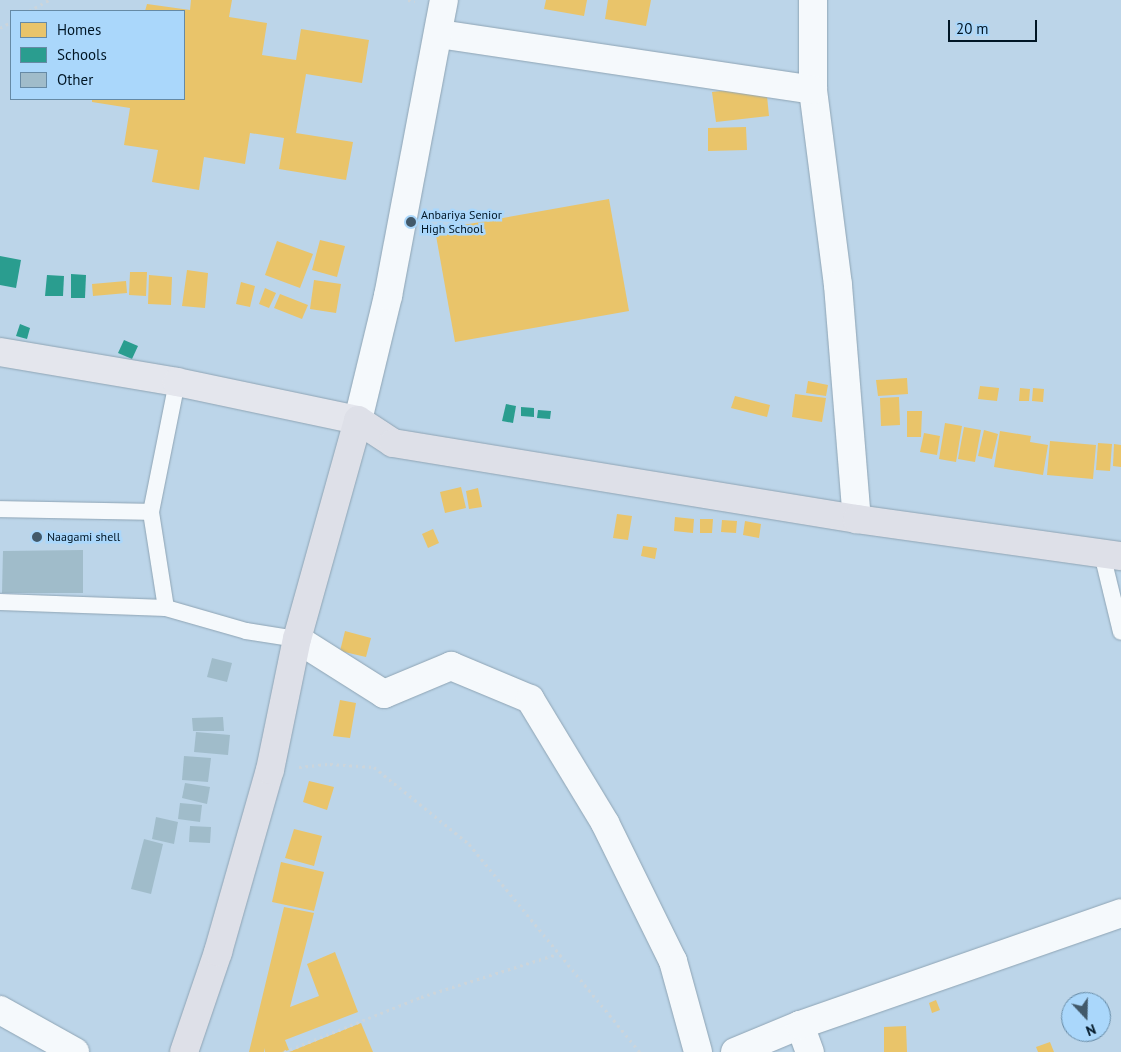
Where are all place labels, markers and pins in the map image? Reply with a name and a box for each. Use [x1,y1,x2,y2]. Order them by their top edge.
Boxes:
place label: Anbariya Senior High School [421,208,502,236]
marker: Anbariya Senior High School [405,216,417,228]
place label: Naagami shell [47,530,120,544]
marker: Naagami shell [31,531,43,543]

